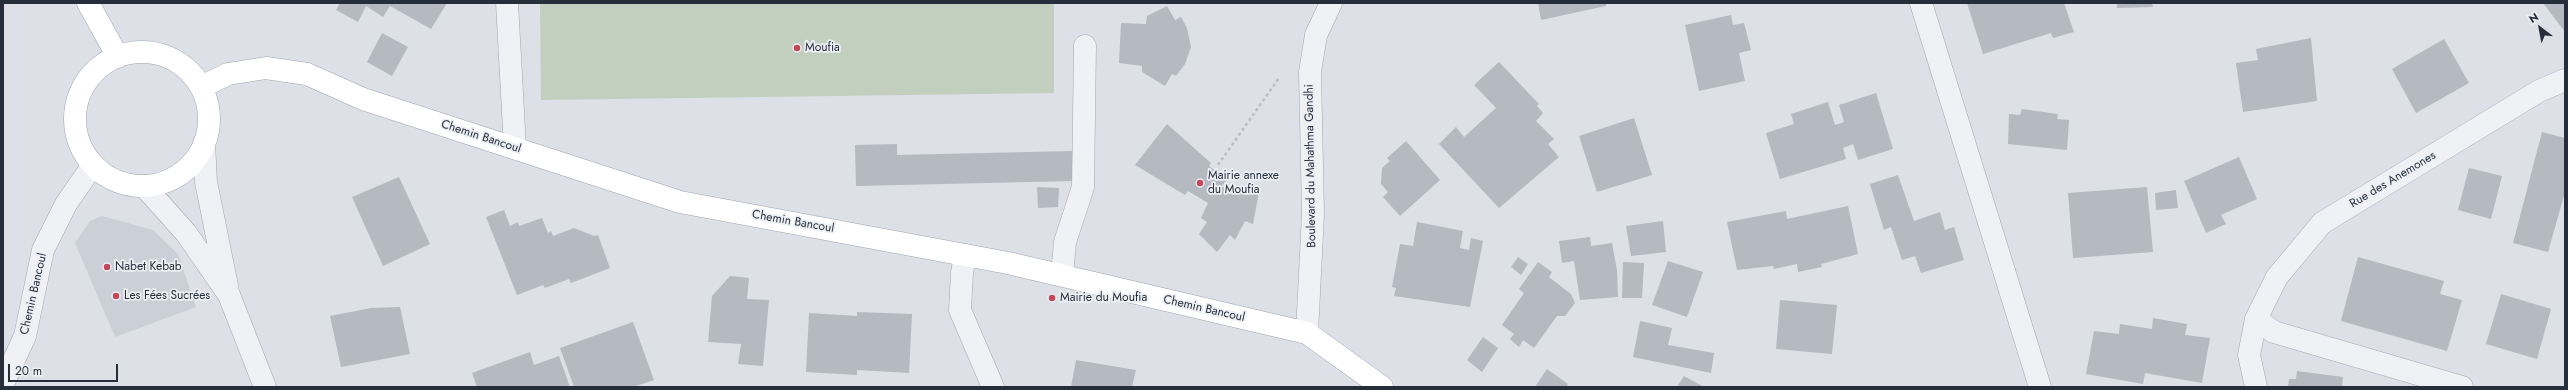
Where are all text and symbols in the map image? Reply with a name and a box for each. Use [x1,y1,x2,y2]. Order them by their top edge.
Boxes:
north arrow [2520,8,2560,48]
text: N [2526,9,2542,27]
place label: Moufia [805,41,840,55]
marker: Moufia [792,43,802,53]
street label: Boulevard du Mahathma Gandhi [1302,84,1320,248]
street label: Chemin Bancoul [439,117,523,157]
street label: Rue des Anemones [2347,149,2439,211]
place label: Mairie annexe du Moufia [1208,169,1279,197]
marker: Mairie annexe du Moufia [1195,178,1205,188]
street label: Chemin Bancoul [751,208,835,236]
street label: Chemin Bancoul [18,252,50,336]
place label: Nabet Kebab [115,260,182,274]
marker: Nabet Kebab [102,262,112,272]
place label: Les Fées Sucrées [124,289,210,303]
marker: Les Fées Sucrées [111,291,121,301]
place label: Mairie du Moufia [1060,291,1147,305]
marker: Mairie du Moufia [1047,293,1057,303]
street label: Chemin Bancoul [1162,293,1246,325]
scale bar [10,356,120,382]
text: 20 m [15,362,42,380]

